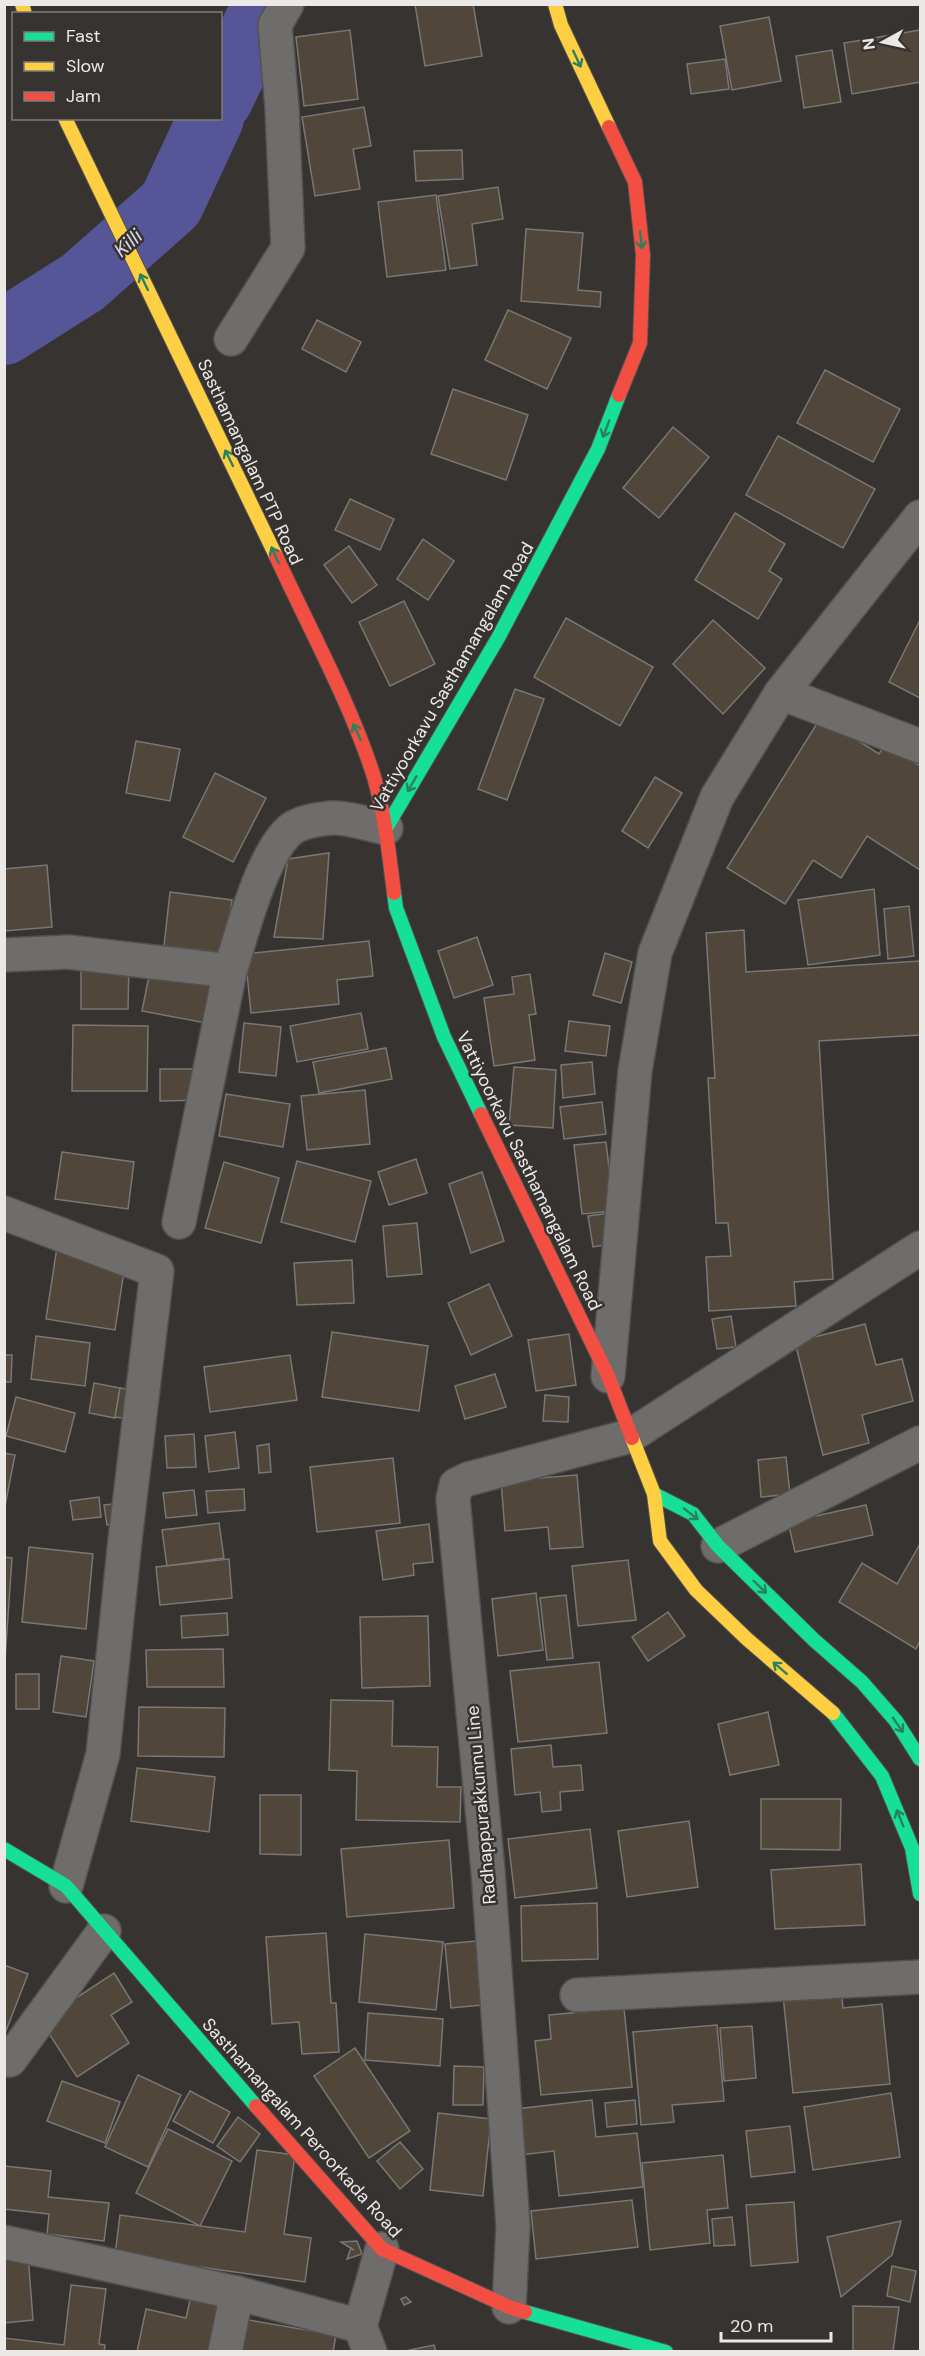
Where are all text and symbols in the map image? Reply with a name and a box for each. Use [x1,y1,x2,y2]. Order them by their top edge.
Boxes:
legend [12,12,222,120]
north arrow [853,12,913,72]
text: Fast [66,24,101,48]
text: N [857,37,880,51]
one-way arrow [571,49,583,67]
text: Slow [66,54,105,78]
text: Jam [66,84,101,108]
water label: Killi [108,222,149,263]
one-way arrow [636,230,647,250]
one-way arrow [138,274,150,292]
street label: Sasthamangalam PTP Road [192,355,308,569]
one-way arrow [600,419,611,438]
one-way arrow [223,449,234,467]
street label: Vattiyoorkavu Sasthamangalam Road [365,538,539,816]
one-way arrow [269,547,281,565]
one-way arrow [350,724,362,742]
one-way arrow [405,775,417,792]
street label: Vattiyoorkavu Sasthamangalam Road [451,1027,607,1315]
one-way arrow [683,1508,699,1521]
one-way arrow [753,1580,768,1595]
one-way arrow [773,1661,788,1675]
street label: Radhappurakkunnu Line [460,1705,502,1905]
one-way arrow [892,1716,904,1732]
one-way arrow [894,1809,905,1828]
street label: Sasthamangalam Peroorkada Road [197,2013,407,2243]
scale bar [721,2305,830,2343]
text: 20 m [730,2314,773,2338]

